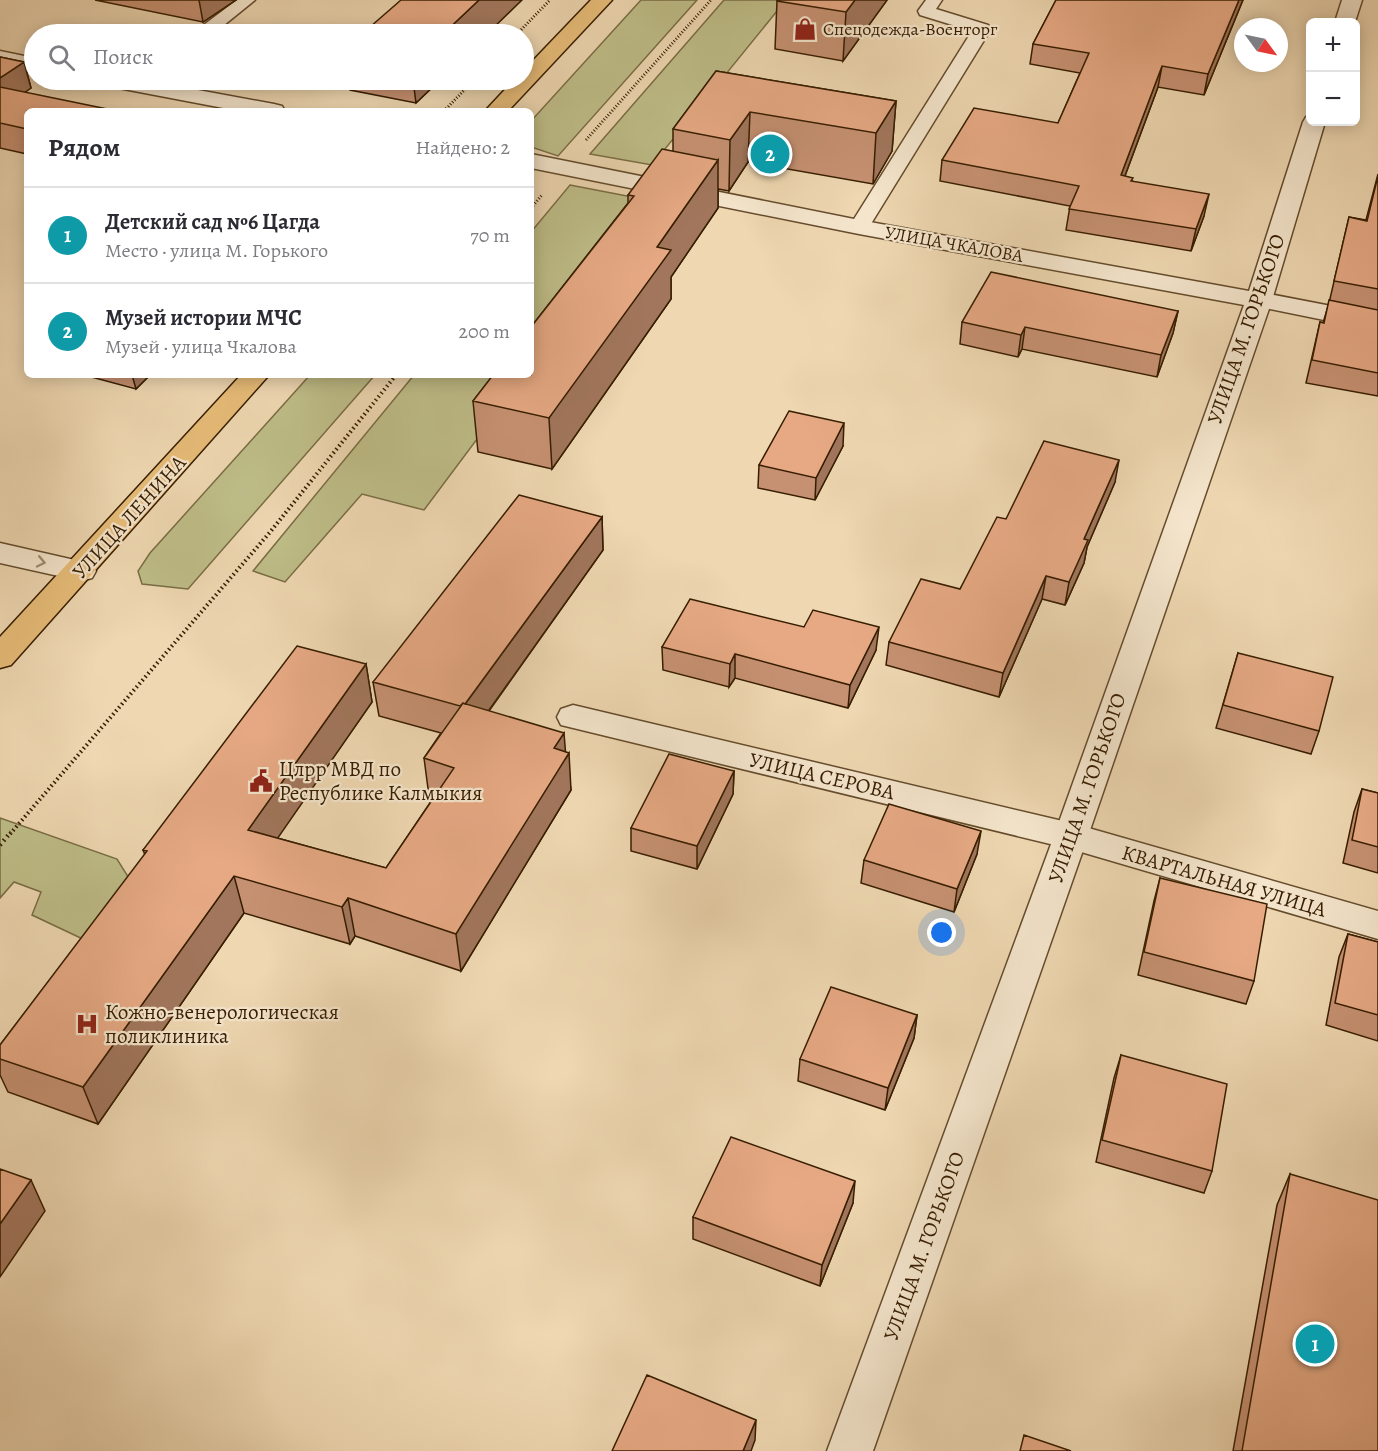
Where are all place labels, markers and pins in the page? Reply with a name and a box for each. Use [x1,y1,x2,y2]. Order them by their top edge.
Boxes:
shop icon: Спецодежда-Военторг [792,16,818,42]
place label: Спецодежда-Военторг [823,17,998,41]
pin: 2 [750,132,790,176]
place label: Цлрр МВД по Республике Калмыкия [279,755,482,807]
public building icon: Цлрр МВД по Республике Калмыкия [248,768,274,794]
place label: Кожно-венерологическая поликлиника [105,998,339,1050]
hospital icon: Кожно-венерологическая поликлиника [74,1011,100,1037]
pin: 1 [1296,1322,1334,1366]

